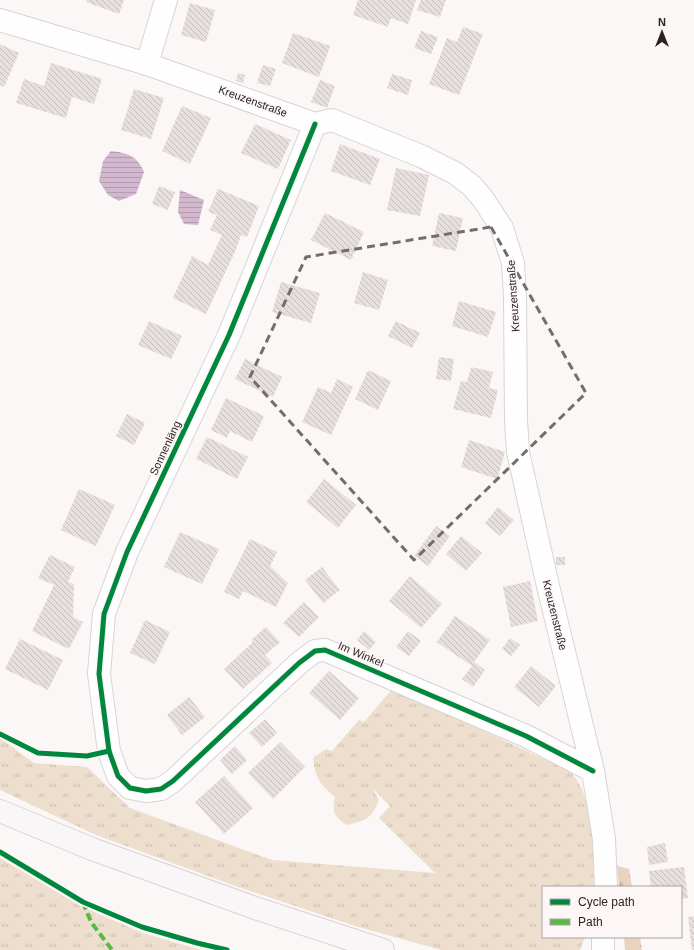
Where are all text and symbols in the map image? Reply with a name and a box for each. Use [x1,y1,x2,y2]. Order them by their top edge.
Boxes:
north arrow [642,12,682,52]
text: N [658,16,666,28]
street label: Kreuzenstraße [217,83,289,119]
street label: Kreuzenstraße [504,260,522,332]
street label: Sonnenläng [147,419,183,477]
street label: Kreuzenstraße [540,579,570,651]
street label: Im Winkel [336,639,386,669]
legend [542,886,682,938]
text: Cycle path [578,895,635,909]
text: Path [578,915,603,929]

